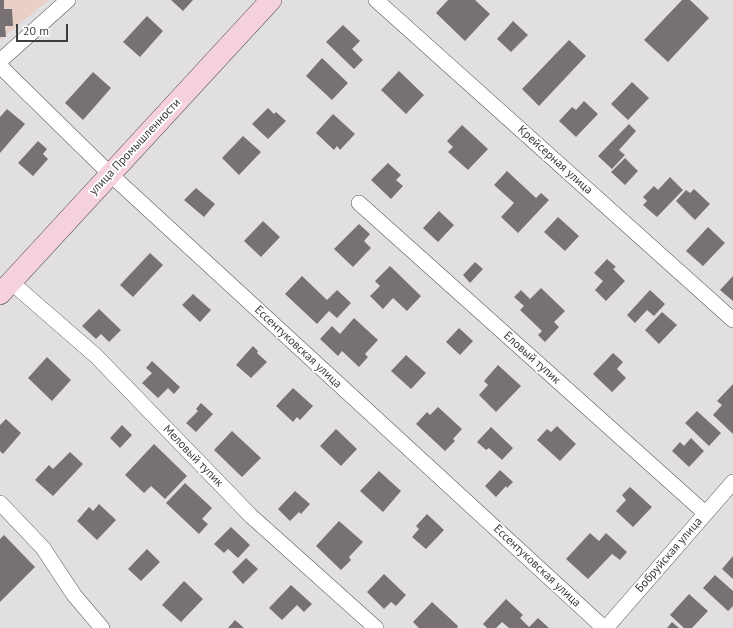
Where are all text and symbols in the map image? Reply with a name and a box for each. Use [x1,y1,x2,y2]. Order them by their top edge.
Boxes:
scale bar [18,16,70,42]
text: 20 m [23,23,49,38]
street label: улица Промышленности [86,96,184,198]
street label: Крейсерная улица [514,123,596,197]
street label: Ессентуковская улица [251,303,345,391]
street label: Еловый тупик [501,329,563,387]
street label: Меловый тупик [160,422,226,490]
street label: Бобруйская улица [633,515,705,595]
street label: Ессентуковская улица [490,522,584,610]

